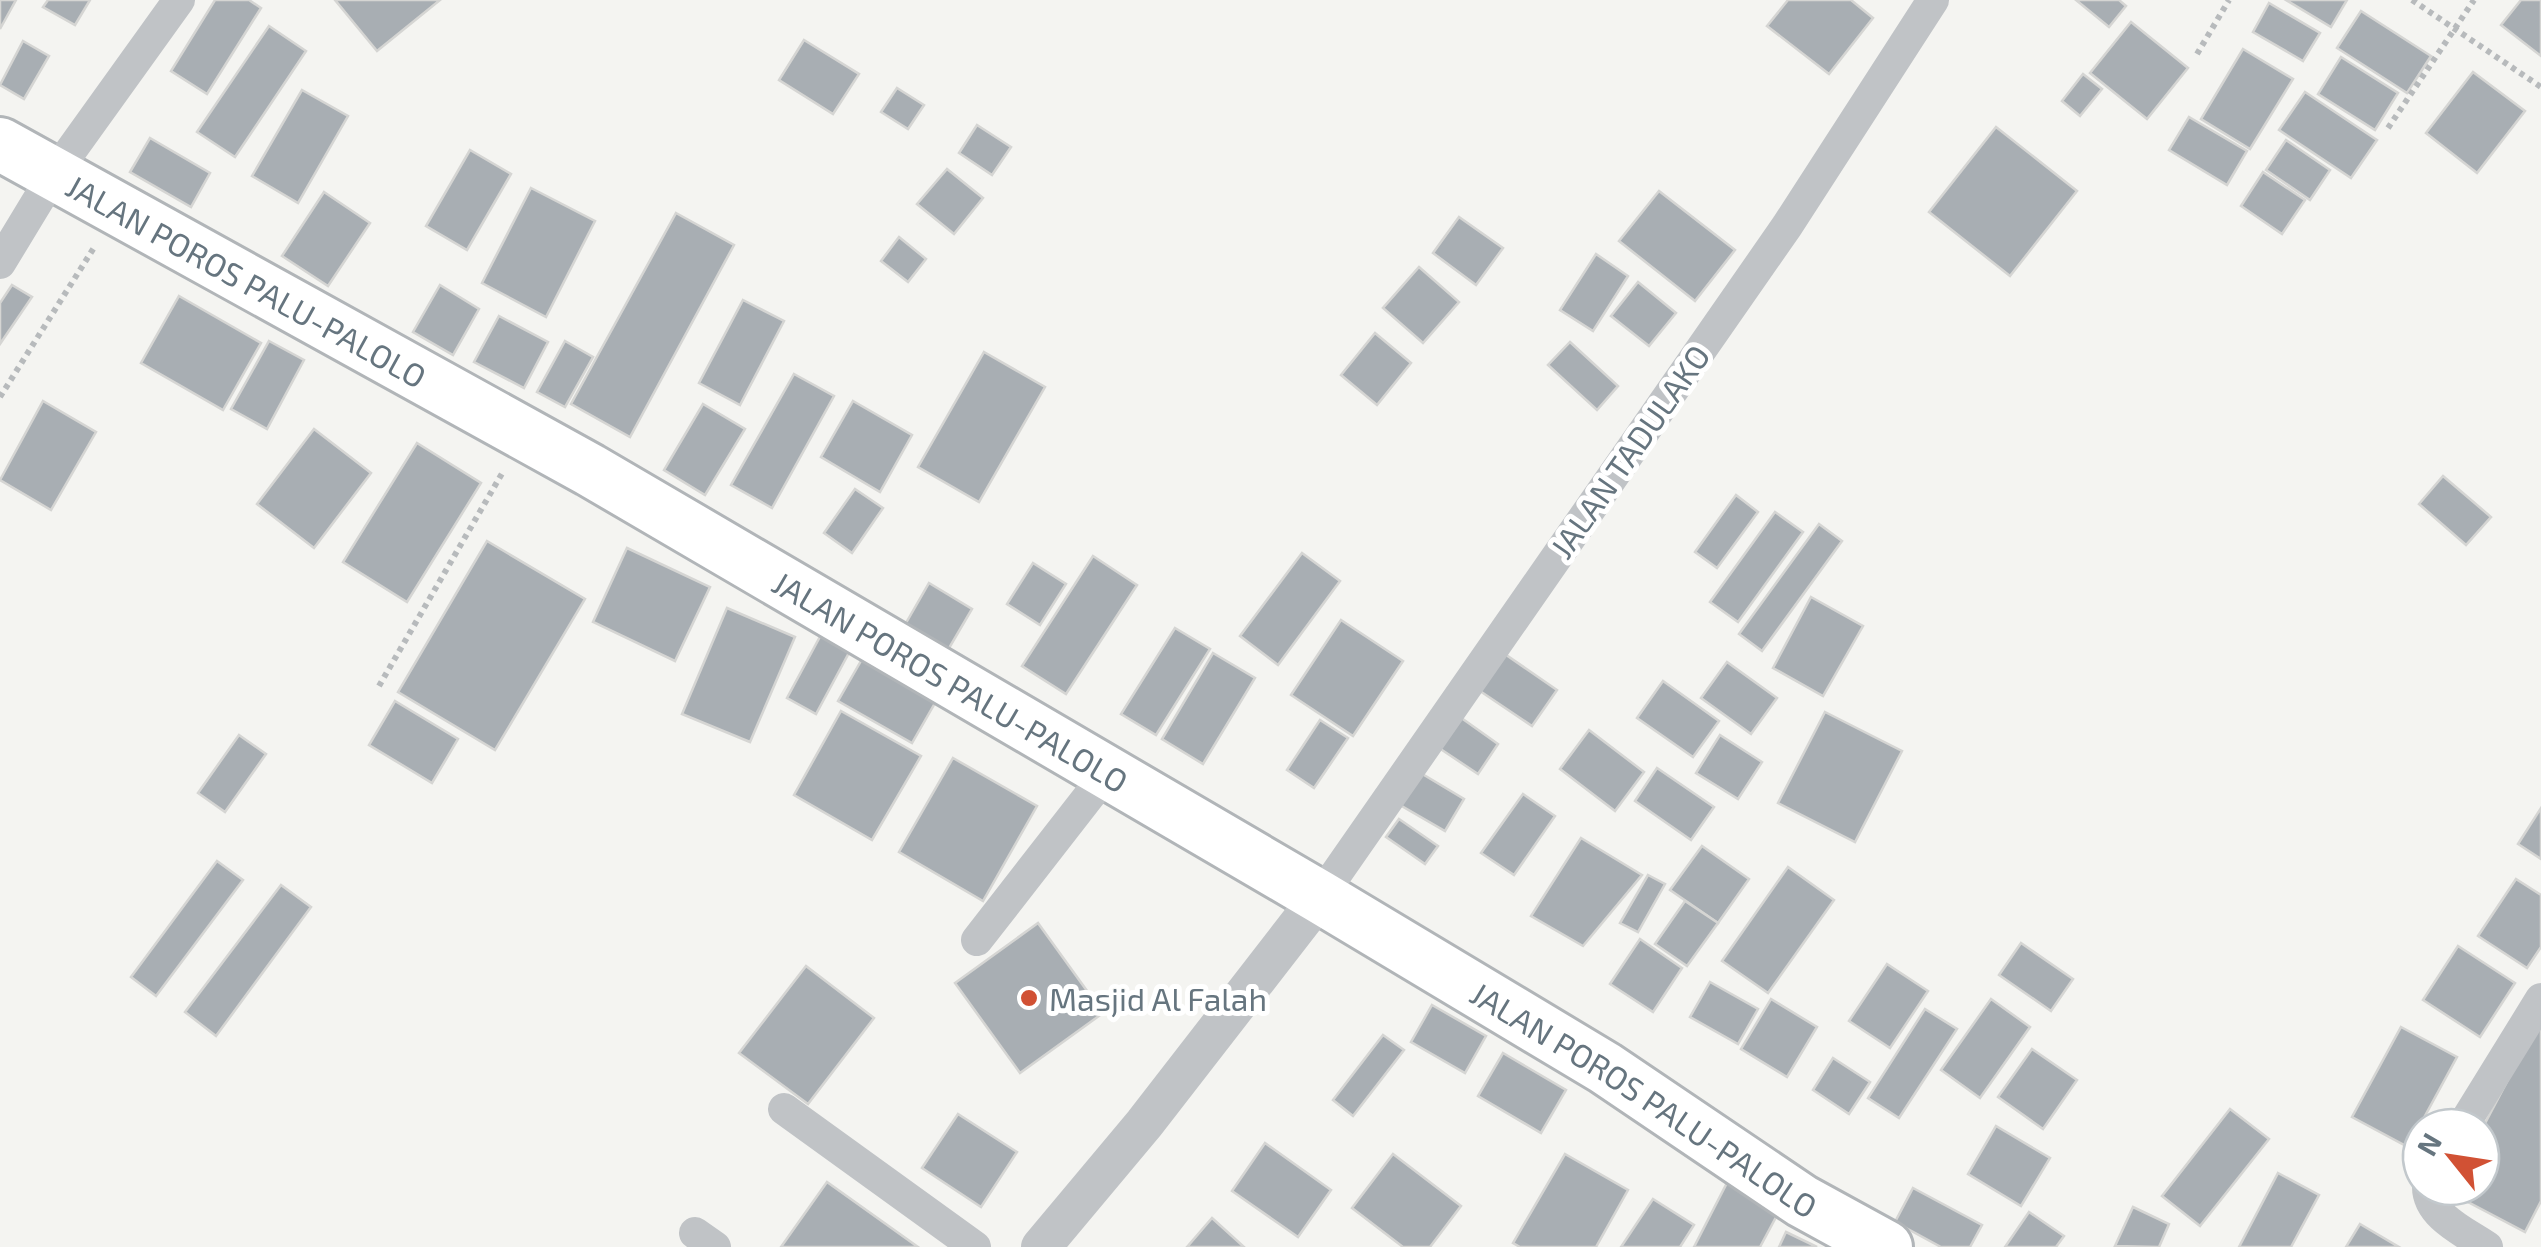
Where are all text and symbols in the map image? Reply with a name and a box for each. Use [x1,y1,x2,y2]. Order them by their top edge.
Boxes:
street label: JALAN POROS PALU-PALOLO [60,166,433,395]
street label: JALAN TADULAKO [1541,337,1717,565]
street label: JALAN POROS PALU-PALOLO [766,562,1135,800]
street label: JALAN POROS PALU-PALOLO [1464,973,1824,1225]
place label: Masjid Al Falah [1049,979,1267,1018]
marker: Masjid Al Falah [1018,987,1040,1009]
north arrow [2401,1107,2501,1207]
text: N [2409,1127,2448,1161]

